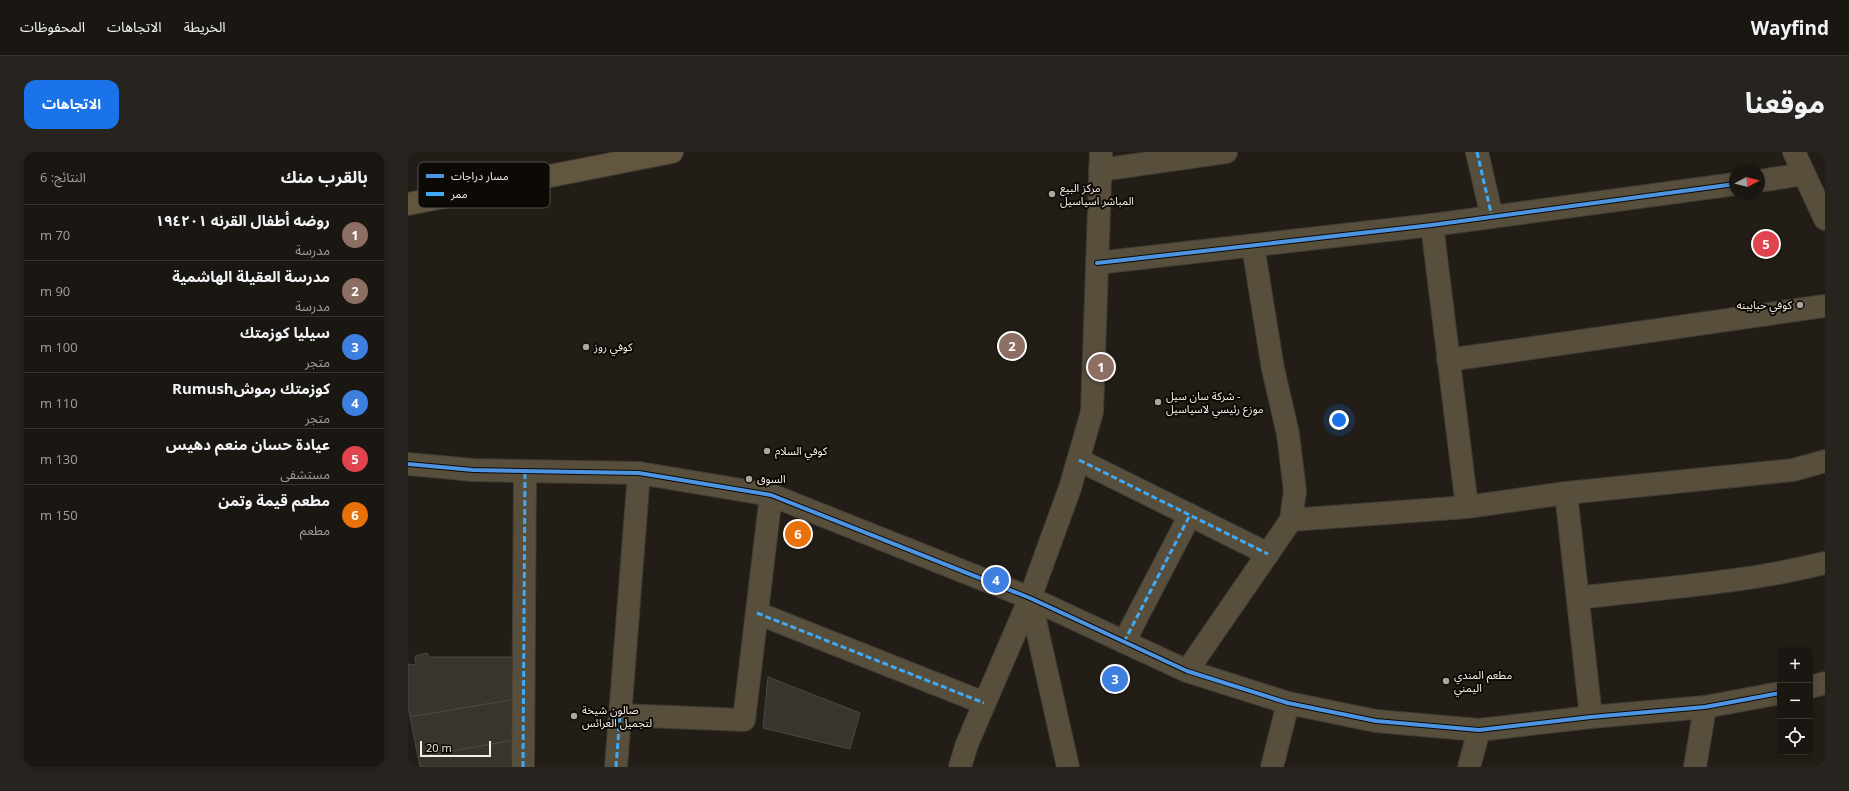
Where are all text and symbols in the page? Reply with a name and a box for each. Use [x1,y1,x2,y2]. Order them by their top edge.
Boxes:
text: Wayfind [1751,15,1829,41]
text: المحفوظات [20,17,85,36]
text: الاتجاهات [107,17,162,36]
text: الخريطة [184,17,226,36]
button: الاتجاهات [24,80,119,129]
text: موقعنا [1745,83,1825,121]
legend [418,162,550,208]
north arrow [1729,164,1765,200]
text: بالقرب منك [281,165,368,188]
text: النتائج: 6 [40,168,86,186]
text: مسار دراجات [451,168,509,183]
place label: مركز البيع المباشر اسياسيل [1060,180,1134,208]
text: ممر [450,186,468,201]
marker: مركز البيع المباشر اسياسيل [1047,189,1057,199]
text: روضه أطفال القرنه ١٩٤٢٠١ [155,210,330,230]
text: 70 m [40,226,70,244]
text: 1 [351,226,359,244]
pin: 5 [1753,229,1779,259]
text: مدرسة [295,241,330,259]
text: مدرسة العقيلة الهاشمية [172,266,330,286]
text: 90 m [40,282,70,300]
text: 2 [351,282,359,300]
text: مدرسة [295,297,330,315]
place label: كوفي حبايبنه [1737,297,1792,315]
marker: كوفي حبايبنه [1795,300,1805,310]
text: سيليا كوزمتك [240,322,330,342]
pin: 2 [999,331,1025,361]
text: 100 m [40,338,78,356]
text: 3 [351,338,359,356]
place label: كوفي روز [593,339,633,357]
marker: كوفي روز [581,342,591,352]
pin: 1 [1088,352,1114,382]
text: متجر [305,353,330,371]
text: كوزمتك رموشRumush [172,378,330,398]
place label: شركة سان سيل - موزع رئيسي لآسياسيل [1166,388,1264,419]
text: 110 m [40,394,78,412]
text: 4 [351,394,359,412]
marker: شركة سان سيل - موزع رئيسي لآسياسيل [1153,397,1163,407]
text: متجر [305,409,330,427]
your location [1329,410,1349,430]
text: عيادة حسان منعم دهيس [166,434,330,454]
place label: كوفي السلام [775,443,828,461]
marker: كوفي السلام [762,446,772,456]
text: 130 m [40,450,78,468]
text: 5 [351,450,359,468]
text: مستشفى [280,465,330,483]
place label: السوق [757,471,786,486]
marker: السوق [744,474,754,484]
text: مطعم قيمة وتمن [218,490,330,510]
text: 150 m [40,506,78,524]
text: 6 [351,506,359,524]
pin: 6 [785,519,811,549]
text: مطعم [300,521,330,539]
pin: 4 [983,565,1009,595]
map controls [1777,647,1813,755]
button: + [1777,647,1813,683]
pin: 3 [1102,664,1128,694]
place label: مطعم المندي اليمني [1454,667,1512,698]
marker: مطعم المندي اليمني [1441,676,1451,686]
button: − [1777,683,1813,719]
place label: صالون شيخة لتجميل العرائس [582,702,652,730]
marker: صالون شيخة لتجميل العرائس [569,711,579,721]
button: locate [1777,719,1813,755]
scale bar [420,739,491,758]
text: 20 m [426,740,452,755]

